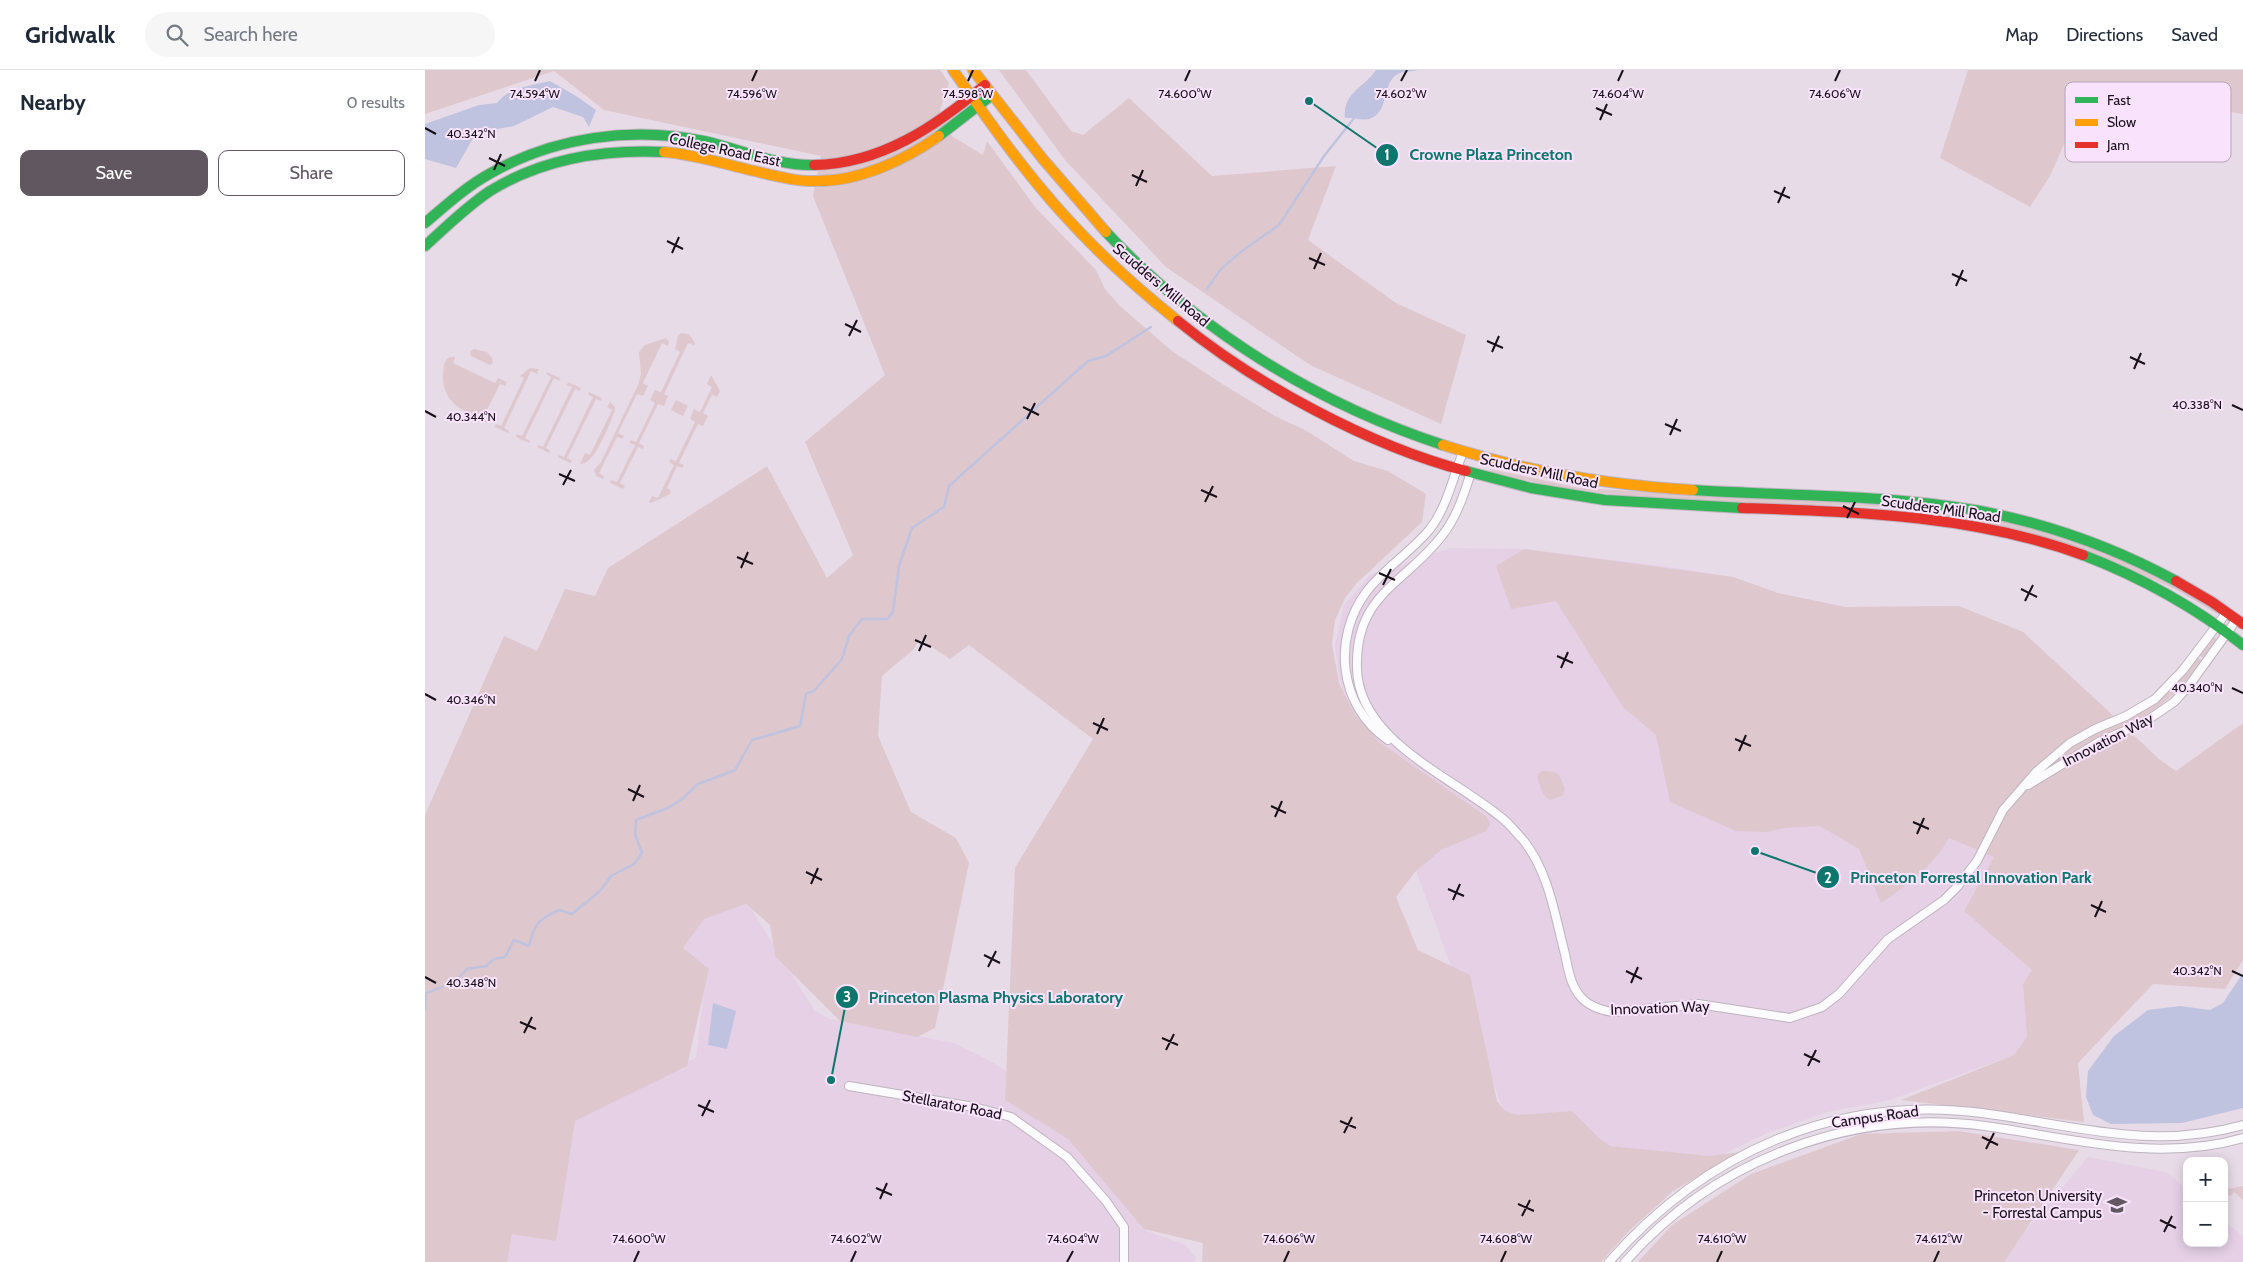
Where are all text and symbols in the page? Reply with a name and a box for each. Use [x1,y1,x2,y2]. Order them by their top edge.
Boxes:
search box [145,12,495,57]
text: Gridwalk [25,20,115,49]
icon: search [163,21,191,49]
text: Search here [203,23,298,46]
text: Map [2005,24,2038,46]
text: Directions [2066,24,2143,46]
text: Saved [2171,24,2218,46]
legend [2065,82,2231,162]
text: 74.594°W [510,86,561,101]
text: 74.596°W [727,86,777,101]
text: 74.598°W [943,86,994,101]
text: 74.600°W [1158,86,1212,101]
text: 74.602°W [1375,86,1427,101]
text: 74.604°W [1592,86,1644,101]
text: 74.606°W [1809,86,1861,101]
text: Nearby [20,90,86,115]
text: Fast [2107,91,2131,109]
text: 0 results [346,93,405,112]
text: Slow [2107,113,2136,131]
text: 40.342°N [446,126,496,141]
street label: College Road East [668,129,782,171]
text: Jam [2106,136,2129,154]
callout: Crowne Plaza Princeton [1374,139,1582,170]
text: Crowne Plaza Princeton [1409,145,1573,164]
text: 1 [1384,146,1390,164]
button: Save [20,150,208,196]
button: Share [218,150,405,196]
street label: Scudders Mill Road [1109,239,1213,331]
text: 40.338°N [2172,397,2222,412]
text: 40.344°N [446,409,496,424]
street label: Scudders Mill Road [1478,450,1600,492]
street label: Scudders Mill Road [1880,492,2002,526]
text: 40.340°N [2171,680,2223,695]
text: 40.346°N [446,692,496,707]
street label: Innovation Way [2060,709,2157,771]
callout: Princeton Forrestal Innovation Park [1815,862,2102,893]
text: Princeton Forrestal Innovation Park [1850,868,2092,887]
text: 2 [1824,869,1832,887]
text: 40.342°N [2172,963,2222,978]
text: 40.348°N [446,975,496,990]
callout: Princeton Plasma Physics Laboratory [834,981,1133,1012]
text: 3 [843,988,851,1006]
text: Princeton Plasma Physics Laboratory [869,988,1124,1007]
street label: Innovation Way [1610,997,1710,1019]
street label: Stellarator Road [901,1087,1003,1123]
street label: Campus Road [1830,1102,1920,1132]
map controls [2183,1157,2228,1247]
button: + [2183,1157,2228,1202]
place label: Princeton University - Forrestal Campus [1974,1187,2102,1222]
school or university icon: Princeton University - Forrestal Campus [2106,1194,2128,1216]
button: − [2183,1202,2228,1247]
text: 74.600°W [612,1231,666,1246]
text: 74.602°W [830,1231,882,1246]
text: 74.604°W [1047,1231,1099,1246]
text: 74.606°W [1263,1231,1315,1246]
text: 74.608°W [1480,1231,1533,1246]
text: 74.610°W [1698,1231,1747,1246]
text: 74.612°W [1916,1231,1963,1246]

